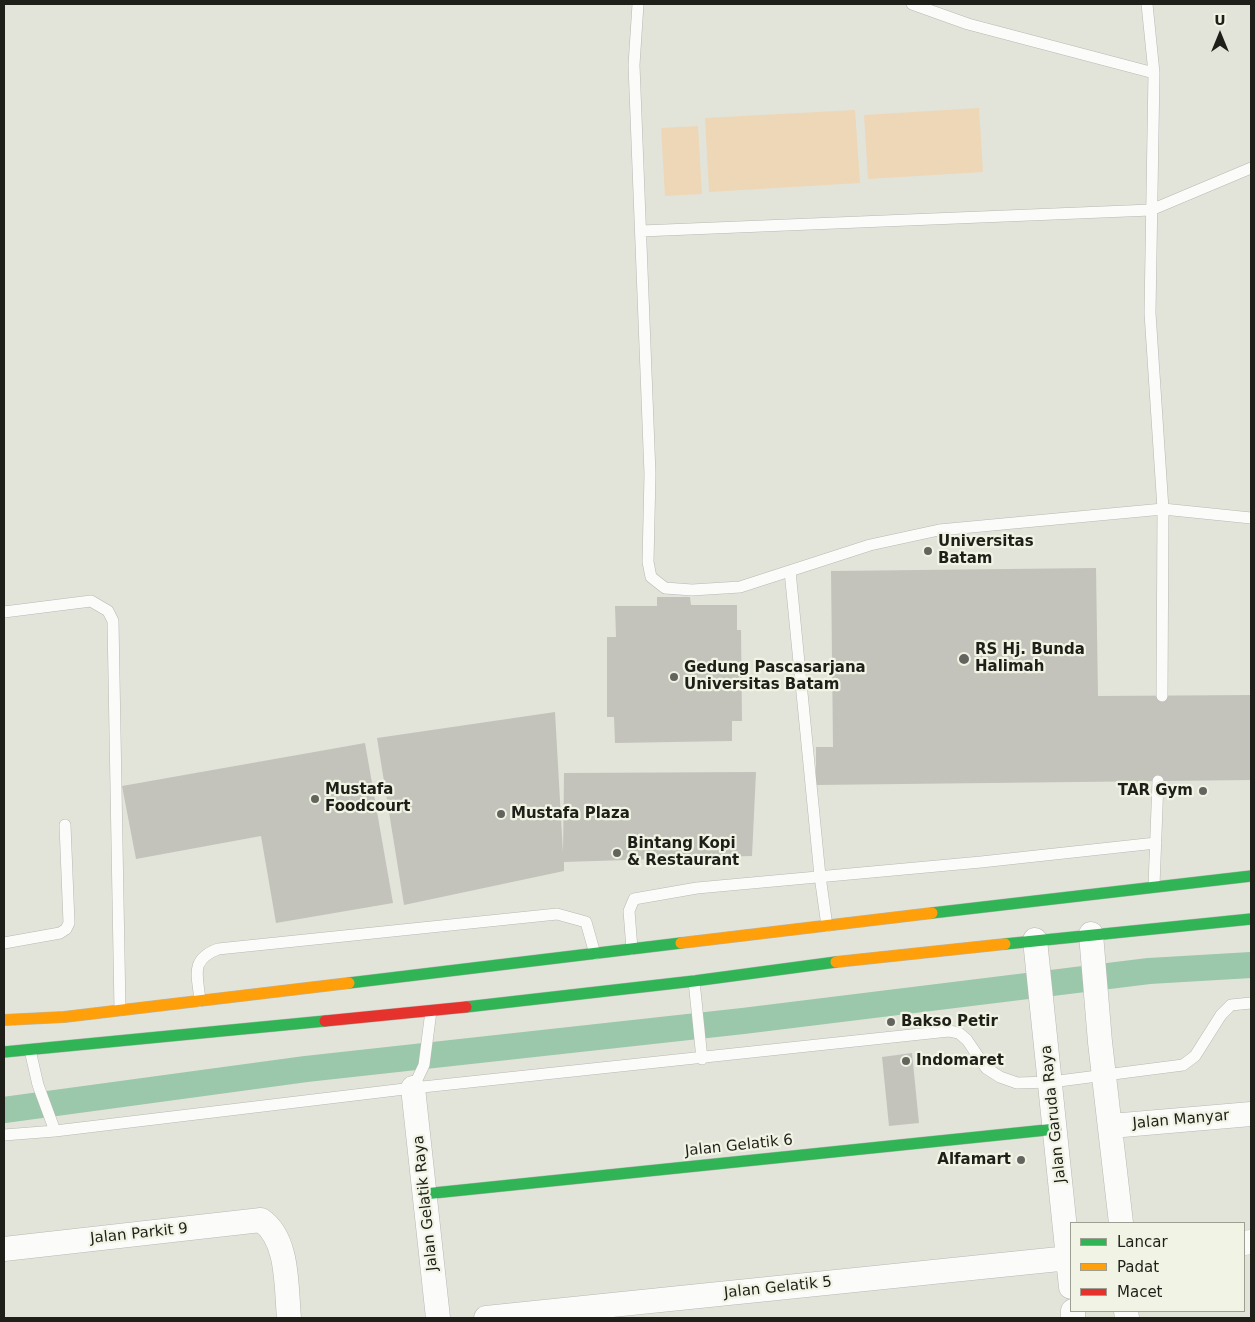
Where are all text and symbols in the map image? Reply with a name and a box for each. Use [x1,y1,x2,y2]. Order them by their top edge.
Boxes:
north arrow [1195,10,1245,60]
text: U [1214,12,1226,28]
place label: Universitas Batam [938,533,1034,568]
marker: Universitas Batam [922,545,934,557]
place label: RS Hj. Bunda Halimah [975,641,1085,676]
marker: RS Hj. Bunda Halimah [957,652,971,666]
place label: Gedung Pascasarjana Universitas Batam [684,659,866,694]
marker: Gedung Pascasarjana Universitas Batam [668,671,680,683]
place label: Mustafa Foodcourt [325,781,410,816]
place label: TAR Gym [1118,782,1193,800]
marker: TAR Gym [1197,785,1209,797]
marker: Mustafa Foodcourt [309,793,321,805]
place label: Mustafa Plaza [511,805,630,823]
marker: Mustafa Plaza [495,808,507,820]
place label: Bintang Kopi & Restaurant [627,835,739,870]
marker: Bintang Kopi & Restaurant [611,847,623,859]
place label: Bakso Petir [901,1013,998,1031]
marker: Bakso Petir [885,1016,897,1028]
street label: Jalan Garuda Raya [1038,1044,1070,1184]
place label: Indomaret [916,1052,1004,1070]
marker: Indomaret [900,1055,912,1067]
street label: Jalan Manyar [1132,1107,1230,1133]
street label: Jalan Gelatik 6 [684,1131,794,1161]
street label: Jalan Gelatik Raya [410,1134,442,1272]
place label: Alfamart [937,1151,1011,1169]
marker: Alfamart [1015,1154,1027,1166]
street label: Jalan Parkit 9 [89,1220,189,1248]
legend [1070,1222,1245,1312]
text: Lancar [1117,1233,1168,1251]
text: Padat [1117,1258,1159,1276]
street label: Jalan Gelatik 5 [723,1273,833,1303]
text: Macet [1117,1283,1163,1301]

